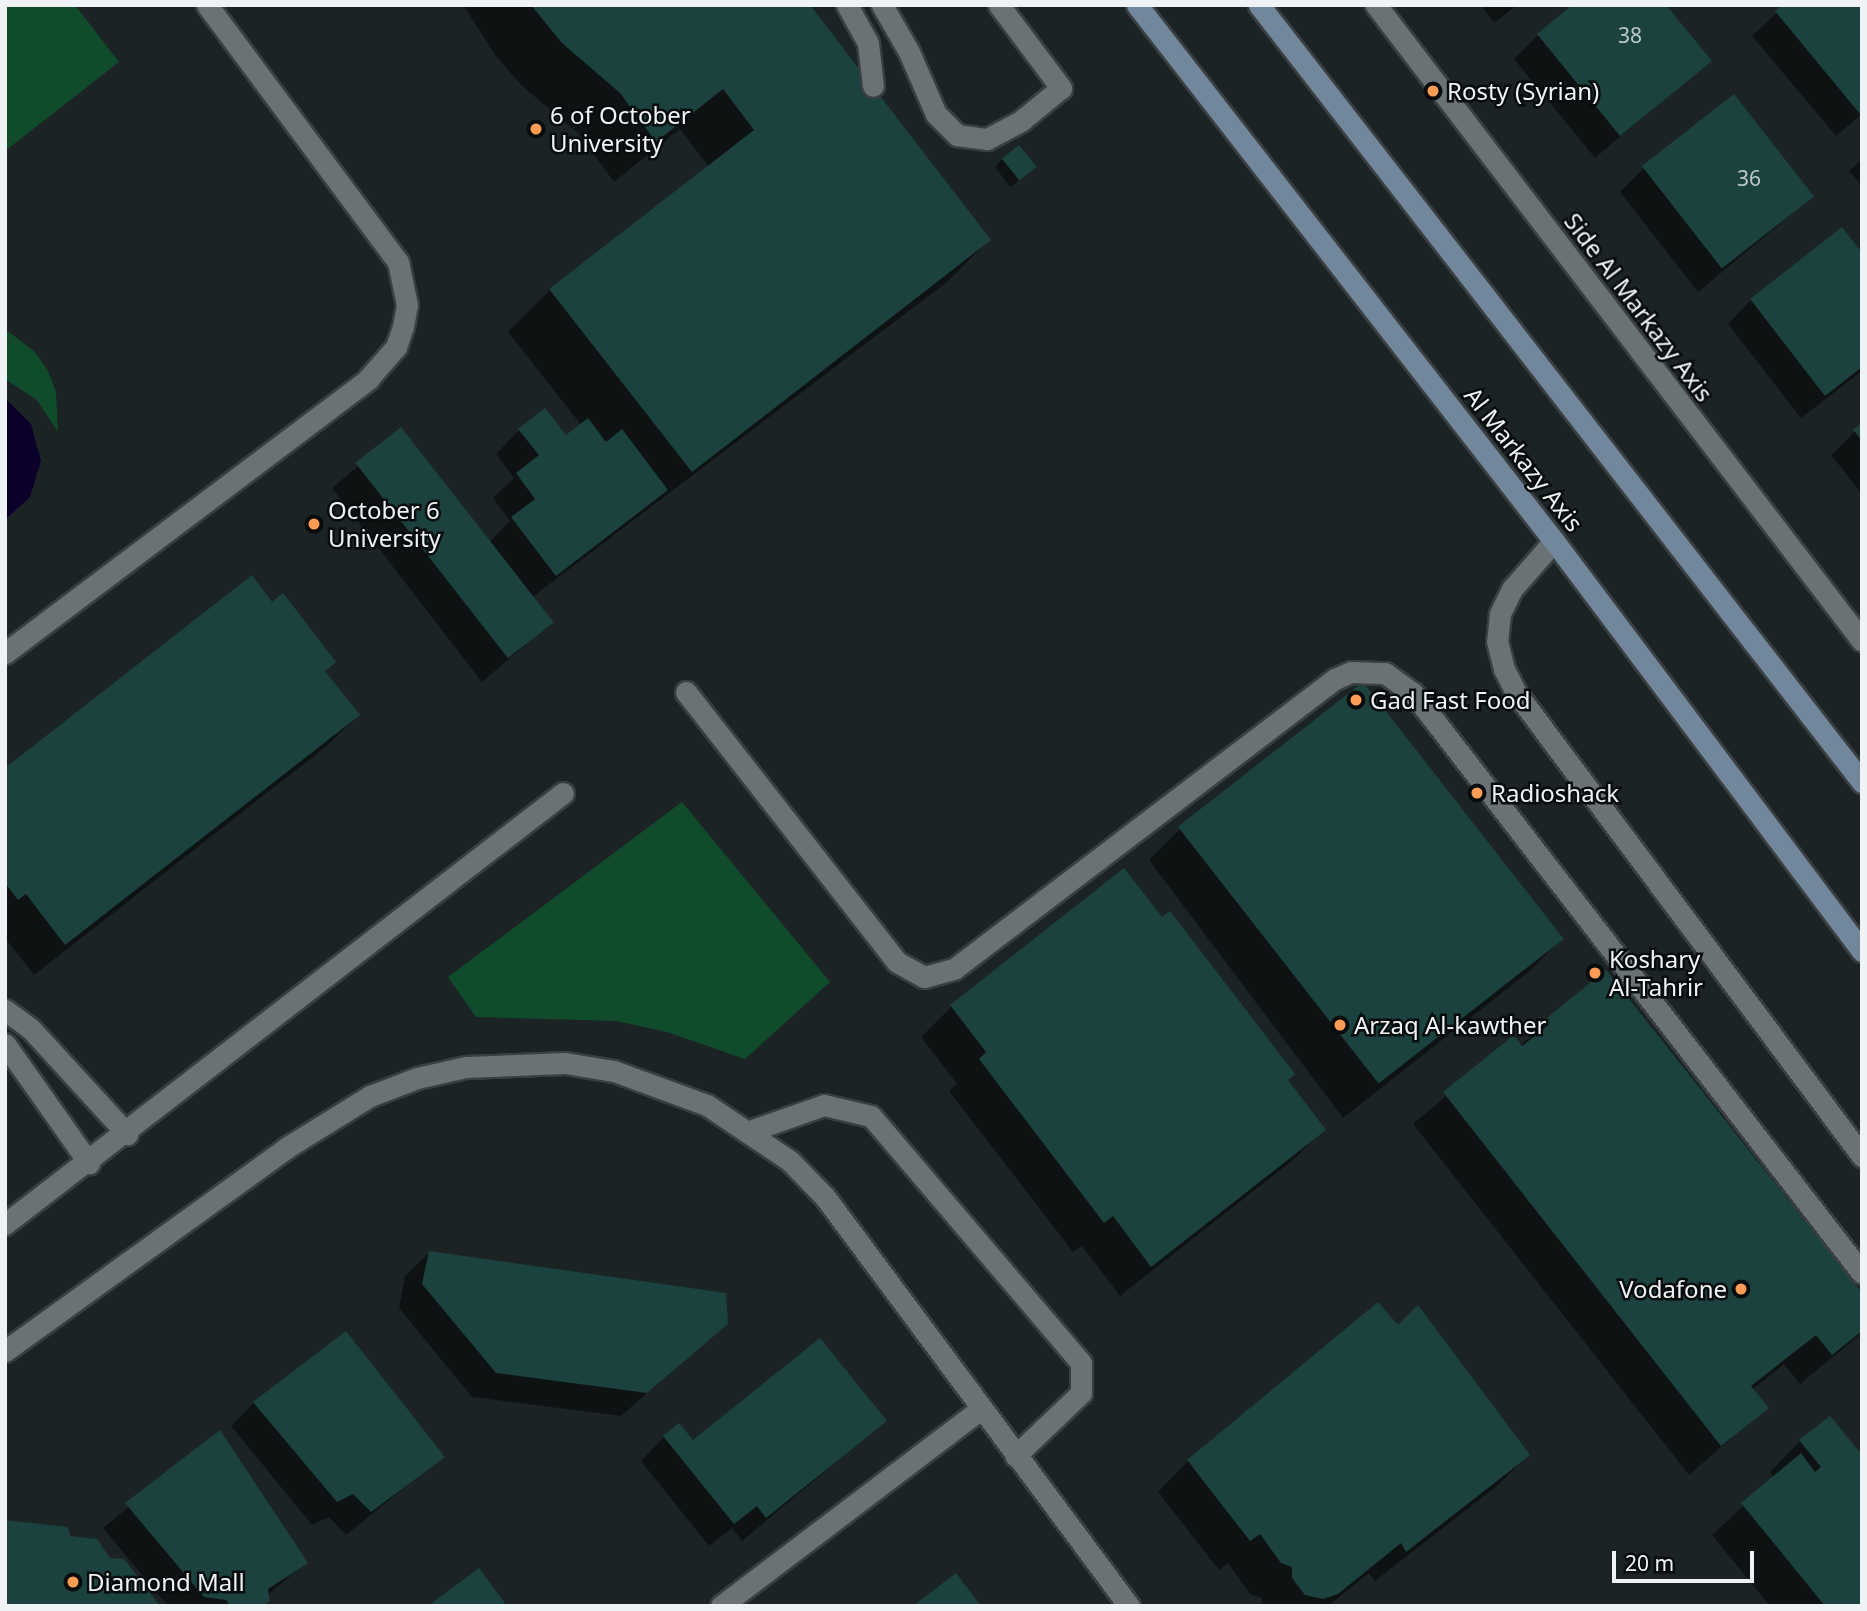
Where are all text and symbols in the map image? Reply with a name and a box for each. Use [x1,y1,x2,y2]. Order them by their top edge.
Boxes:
house number: 38 [1618,22,1642,48]
place label: Rosty (Syrian) [1447,77,1599,105]
marker: Rosty (Syrian) [1425,83,1441,99]
place label: 6 of October University [550,101,691,157]
marker: 6 of October University [528,121,544,137]
house number: 36 [1737,165,1761,191]
street label: Side Al Markazy Axis [1559,207,1719,407]
street label: Al Markazy Axis [1459,381,1589,537]
place label: October 6 University [328,496,441,552]
marker: October 6 University [306,516,322,532]
place label: Gad Fast Food [1370,686,1531,714]
marker: Gad Fast Food [1348,692,1364,708]
place label: Radioshack [1491,779,1619,807]
marker: Radioshack [1469,785,1485,801]
place label: Koshary Al-Tahrir [1609,945,1703,1001]
marker: Koshary Al-Tahrir [1587,965,1603,981]
place label: Arzaq Al-kawther [1354,1011,1546,1039]
marker: Arzaq Al-kawther [1332,1017,1348,1033]
place label: Vodafone [1619,1275,1727,1303]
marker: Vodafone [1733,1281,1749,1297]
scale bar [1615,1538,1757,1582]
text: 20 m [1625,1549,1674,1577]
place label: Diamond Mall [87,1568,245,1596]
marker: Diamond Mall [65,1574,81,1590]

